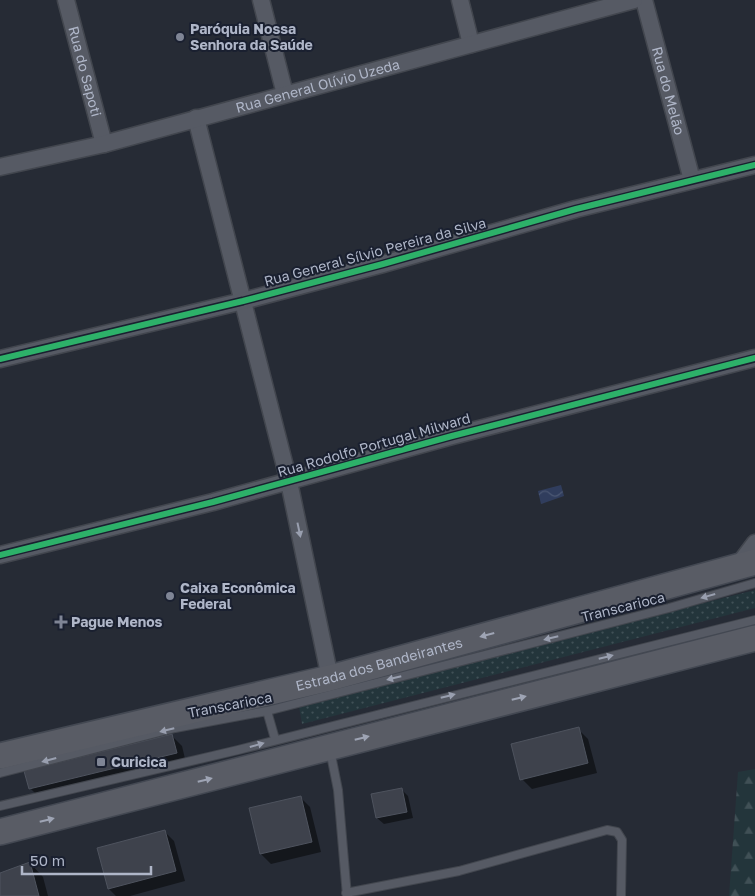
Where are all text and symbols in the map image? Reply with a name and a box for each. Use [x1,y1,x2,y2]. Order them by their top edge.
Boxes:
place label: Paróquia Nossa Senhora da Saúde [190,20,313,53]
street label: Rua do Sapoti [65,24,105,119]
marker: Paróquia Nossa Senhora da Saúde [174,31,186,43]
street label: Rua do Melão [649,45,689,137]
street label: Rua General Olívio Uzeda [234,55,402,116]
street label: Rua General Sílvio Pereira da Silva [262,214,488,289]
street label: Rua Rodolfo Portugal Milward [276,409,472,480]
one-way arrow [295,522,303,537]
place label: Caixa Econômica Federal [180,579,296,612]
street label: Transcarioca [579,588,666,625]
marker: Caixa Econômica Federal [164,590,176,602]
one-way arrow [701,593,716,601]
place label: Pague Menos [71,613,163,630]
marker: Pague Menos [55,616,67,628]
one-way arrow [480,631,495,639]
street label: Estrada dos Bandeirantes [294,633,464,694]
one-way arrow [544,634,559,642]
one-way arrow [598,653,613,661]
one-way arrow [386,675,401,683]
street label: Transcarioca [186,688,273,721]
one-way arrow [441,692,456,700]
one-way arrow [512,694,527,702]
one-way arrow [160,726,175,734]
one-way arrow [354,733,369,741]
one-way arrow [249,740,264,748]
place label: Curicica [111,753,167,770]
one-way arrow [41,756,57,764]
marker: Curicica [95,756,107,768]
one-way arrow [197,775,212,783]
one-way arrow [40,815,55,823]
scale bar [22,844,151,876]
text: 50 m [30,851,65,869]

